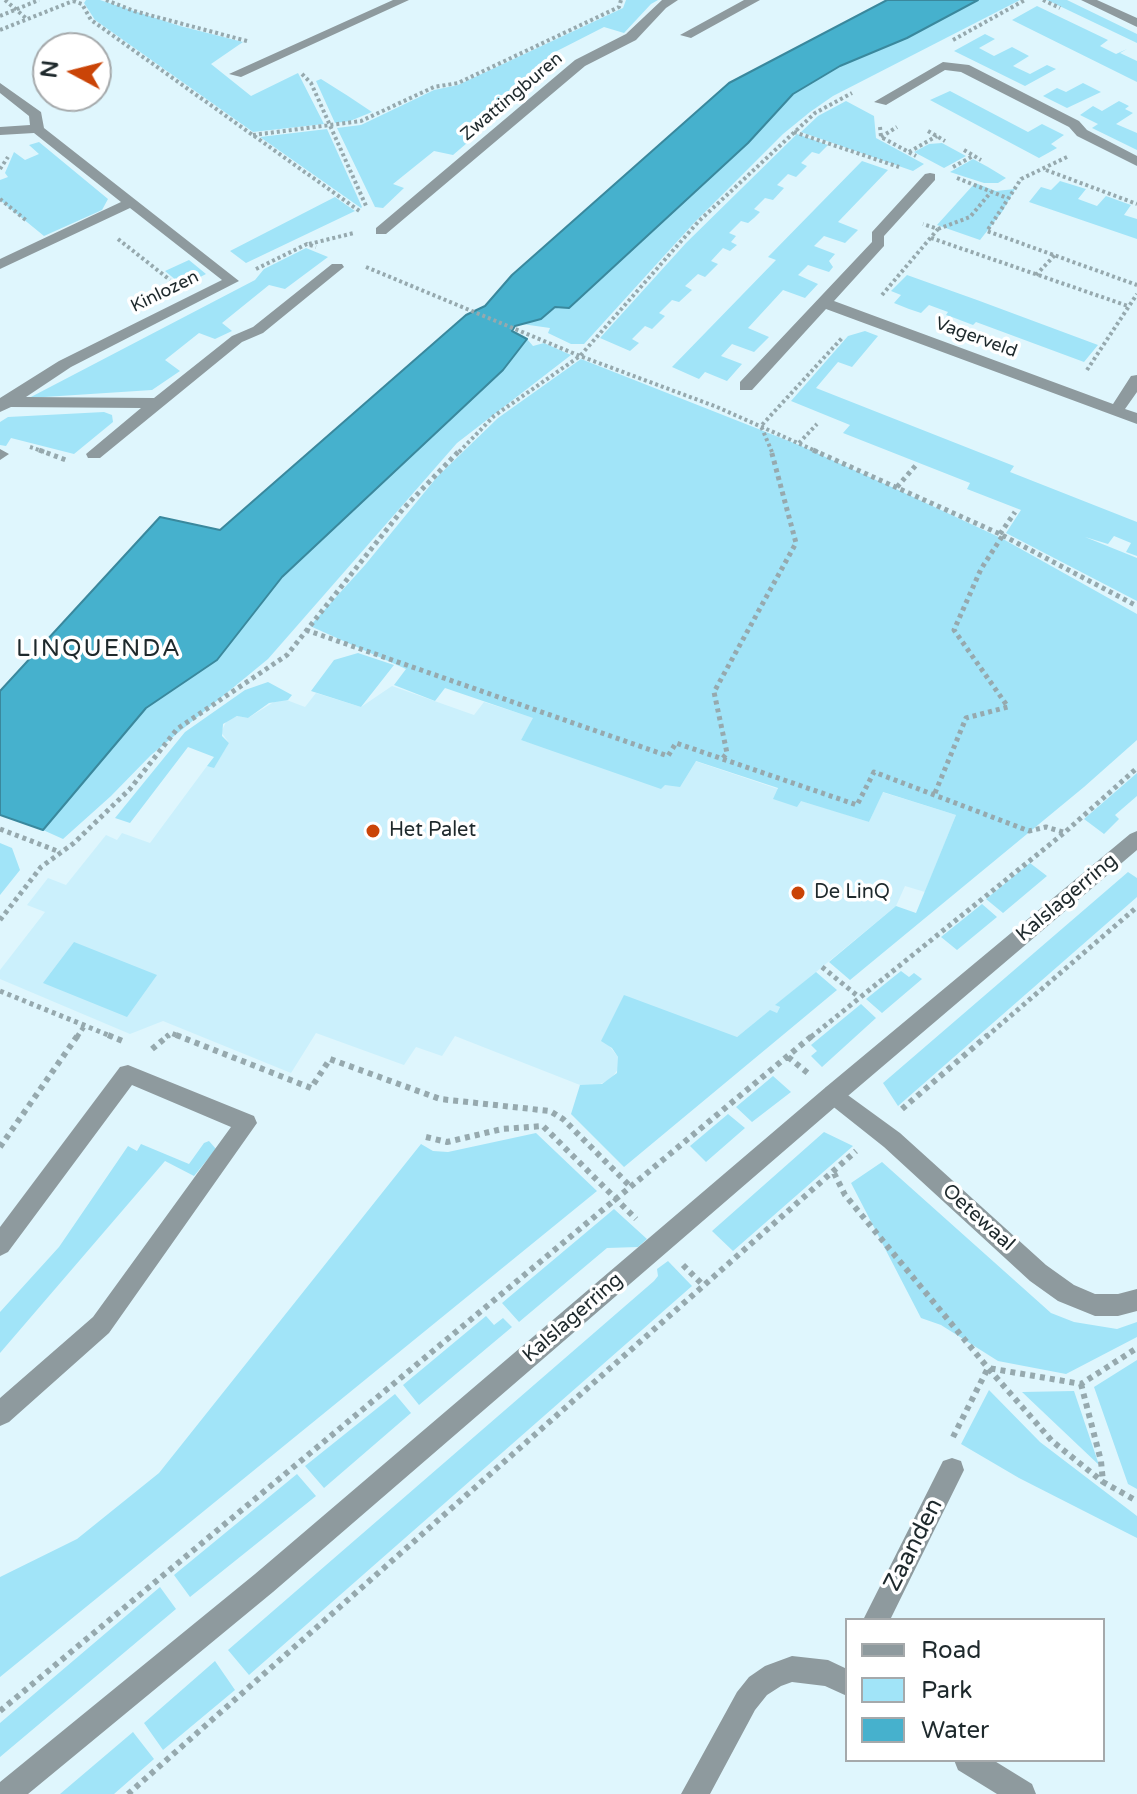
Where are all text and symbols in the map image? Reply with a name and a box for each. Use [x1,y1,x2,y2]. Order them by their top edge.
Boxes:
north arrow [32,32,112,112]
street label: Zwattingburen [457,48,567,146]
text: N [36,59,64,80]
street label: Kinlozen [127,266,203,318]
street label: Vagerveld [932,313,1020,363]
district label: LINQUENDA [16,636,182,664]
place label: Het Palet [389,819,476,843]
marker: Het Palet [364,822,382,840]
street label: Kalslagerring [1012,849,1122,947]
place label: De LinQ [814,881,890,905]
marker: De LinQ [789,884,807,902]
street label: Oetewaal [937,1179,1019,1257]
street label: Kalslagerring [518,1268,628,1368]
street label: Zaanden [878,1494,950,1596]
legend [845,1618,1105,1762]
text: Road [921,1636,981,1665]
text: Park [921,1676,972,1705]
text: Water [921,1716,989,1745]

